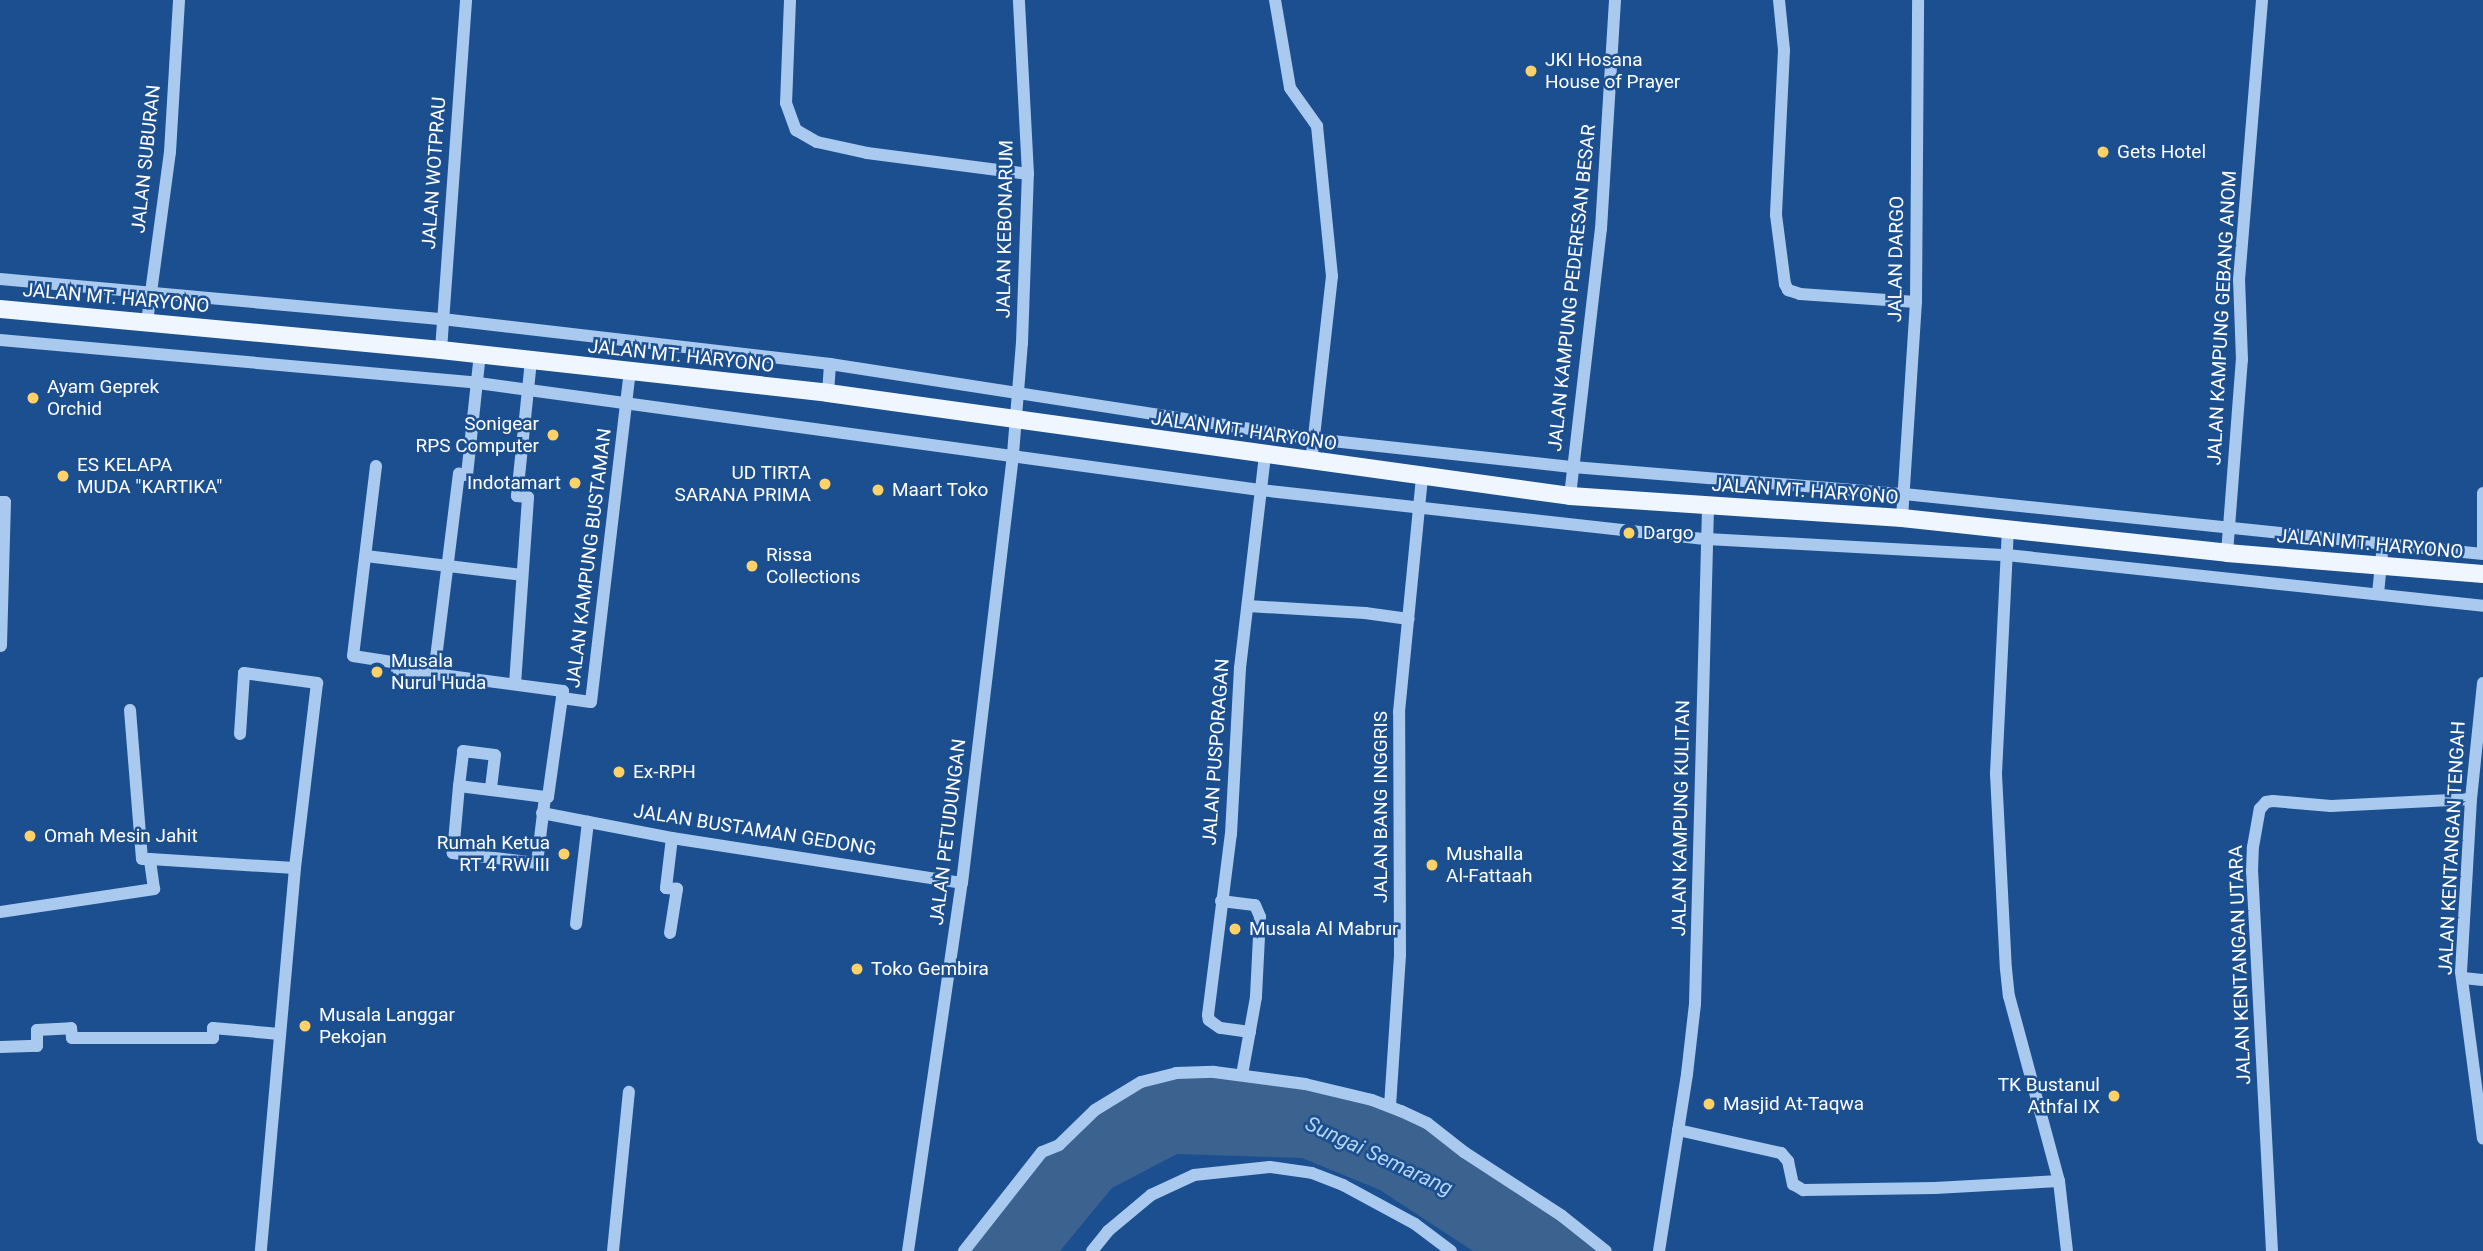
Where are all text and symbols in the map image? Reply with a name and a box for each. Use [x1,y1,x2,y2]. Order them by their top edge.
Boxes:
place label: JKI Hosana House of Prayer [1545,49,1680,93]
marker: JKI Hosana House of Prayer [1523,63,1539,79]
street label: JALAN SUBURAN [127,84,165,234]
street label: JALAN WOTPRAU [417,96,451,250]
street label: JALAN KAMPUNG PEDERESAN BESAR [1543,123,1601,453]
street label: JALAN KEBONARUM [992,140,1018,318]
place label: Gets Hotel [2117,141,2206,163]
marker: Gets Hotel [2095,144,2111,160]
street label: JALAN KAMPUNG GEBANG ANOM [2203,170,2241,466]
street label: JALAN DARGO [1884,196,1908,322]
street label: JALAN MT. HARYONO [22,278,210,318]
street label: JALAN MT. HARYONO [587,335,775,377]
place label: Ayam Geprek Orchid [47,376,159,420]
marker: Ayam Geprek Orchid [25,390,41,406]
street label: JALAN MT. HARYONO [1150,407,1338,455]
place label: Sonigear RPS Computer [416,413,539,457]
marker: Sonigear RPS Computer [545,427,561,443]
street label: JALAN KAMPUNG BUSTAMAN [562,427,616,689]
place label: ES KELAPA MUDA "KARTIKA" [77,454,222,498]
place label: UD TIRTA SARANA PRIMA [674,462,811,506]
marker: ES KELAPA MUDA "KARTIKA" [55,468,71,484]
place label: Indotamart [467,472,561,494]
street label: JALAN MT. HARYONO [1711,473,1899,509]
marker: Indotamart [567,475,583,491]
marker: UD TIRTA SARANA PRIMA [817,476,833,492]
place label: Maart Toko [892,479,989,501]
marker: Maart Toko [870,482,886,498]
place label: Dargo [1643,522,1694,544]
street label: JALAN MT. HARYONO [2276,524,2464,564]
marker: Dargo [1621,525,1637,541]
place label: Rissa Collections [766,544,860,588]
marker: Rissa Collections [744,558,760,574]
place label: Musala Nurul Huda [391,650,486,694]
street label: JALAN PUSPORAGAN [1198,658,1234,846]
marker: Musala Nurul Huda [369,664,385,680]
street label: JALAN KAMPUNG KULITAN [1668,700,1694,936]
street label: JALAN BANG INGGRIS [1370,711,1392,903]
street label: JALAN KENTANGAN TENGAH [2434,720,2470,976]
street label: JALAN PETUDUNGAN [925,738,971,926]
place label: Ex-RPH [633,761,696,783]
marker: Ex-RPH [611,764,627,780]
street label: JALAN BUSTAMAN GEDONG [632,800,878,860]
place label: Omah Mesin Jahit [44,825,198,847]
marker: Omah Mesin Jahit [22,828,38,844]
place label: Rumah Ketua RT 4 RW III [437,832,550,876]
place label: Mushalla Al-Fattaah [1446,843,1532,887]
street label: JALAN KENTANGAN UTARA [2224,845,2256,1085]
marker: Rumah Ketua RT 4 RW III [556,846,572,862]
marker: Mushalla Al-Fattaah [1424,857,1440,873]
place label: Musala Al Mabrur [1249,918,1399,940]
marker: Musala Al Mabrur [1227,921,1243,937]
place label: Toko Gembira [871,958,989,980]
marker: Toko Gembira [849,961,865,977]
place label: Musala Langgar Pekojan [319,1004,455,1048]
marker: Musala Langgar Pekojan [297,1018,313,1034]
place label: TK Bustanul Athfal IX [1998,1074,2100,1118]
marker: TK Bustanul Athfal IX [2106,1088,2122,1104]
place label: Masjid At-Taqwa [1723,1093,1864,1115]
marker: Masjid At-Taqwa [1701,1096,1717,1112]
water label: Sungai Semarang [1301,1111,1457,1201]

